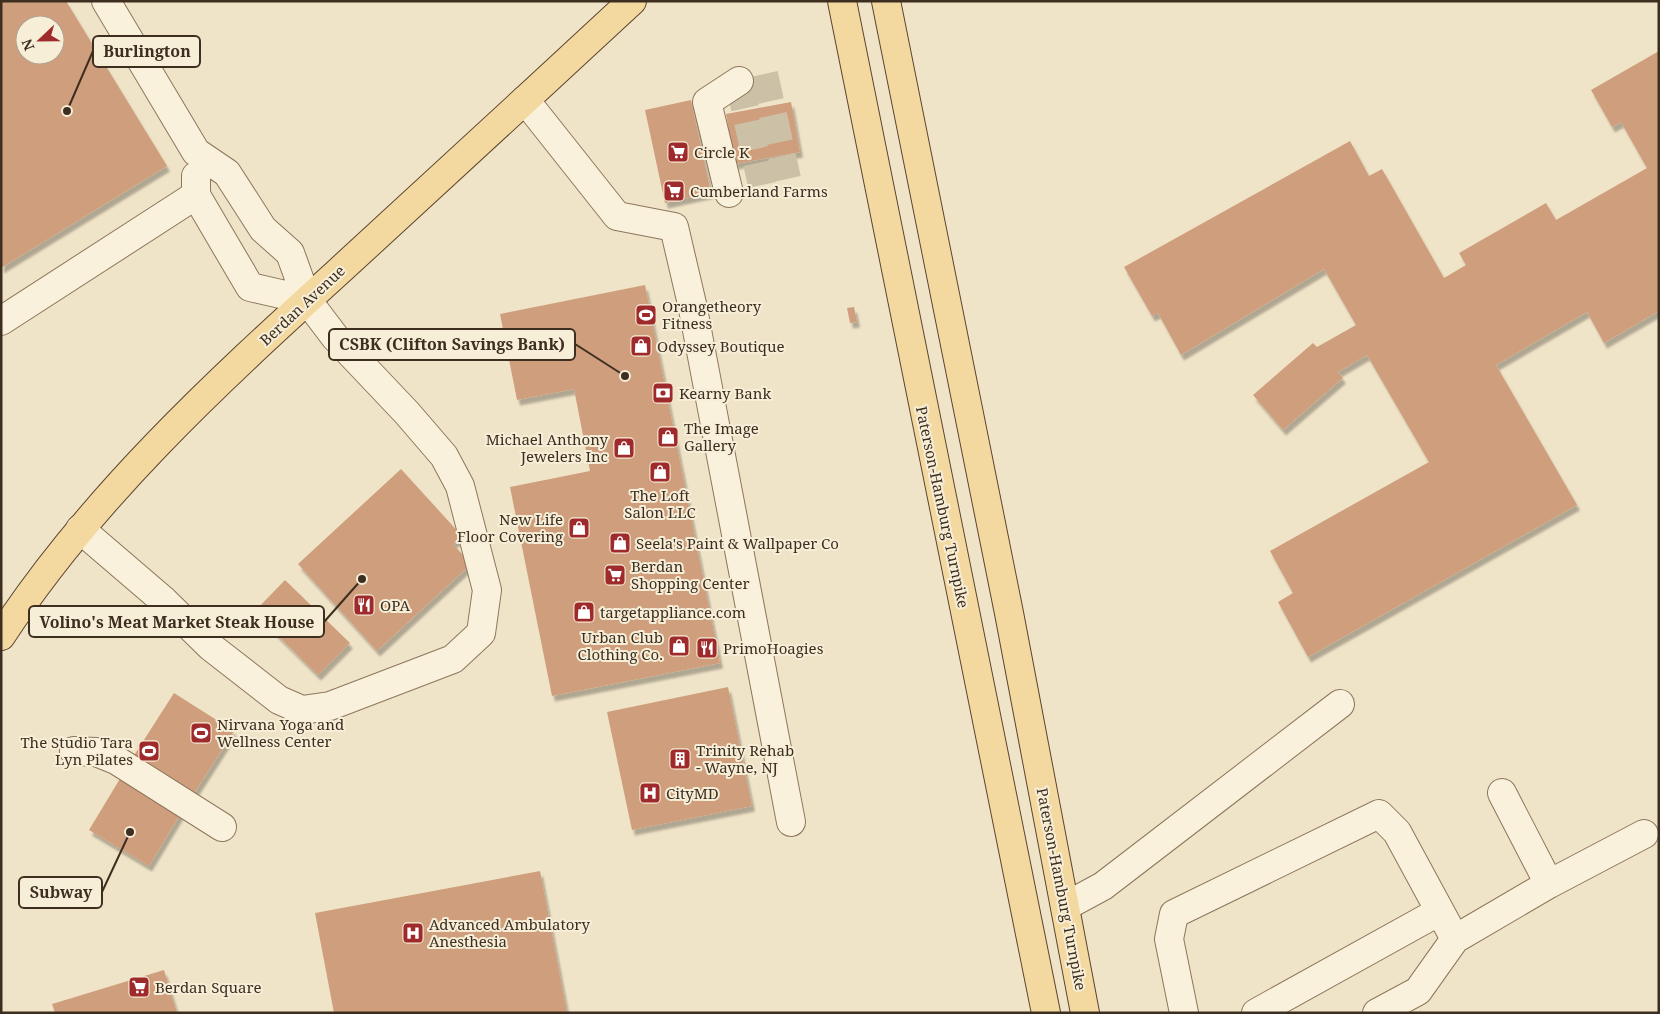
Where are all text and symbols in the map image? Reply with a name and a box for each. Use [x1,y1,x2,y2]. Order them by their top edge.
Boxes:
north arrow [15,15,65,65]
text: N [17,36,38,54]
callout: Burlington [93,36,200,67]
text: Burlington [103,40,191,62]
supermarket icon: Circle K [666,140,690,164]
place label: Circle K [694,142,750,162]
supermarket icon: Cumberland Farms [662,179,686,203]
place label: Cumberland Farms [690,181,828,201]
street label: Berdan Avenue [255,260,349,350]
place label: Orangetheory Fitness [662,296,762,333]
sports icon: Orangetheory Fitness [634,303,658,327]
callout: CSBK (Clifton Savings Bank) [329,329,575,360]
text: CSBK (Clifton Savings Bank) [339,333,565,355]
shop icon: Odyssey Boutique [629,334,653,358]
place label: Odyssey Boutique [657,336,785,356]
bank icon: Kearny Bank [651,381,675,405]
place label: Kearny Bank [679,383,771,403]
street label: Paterson-Hamburg Turnpike [912,404,974,610]
place label: The Image Gallery [684,418,759,455]
shop icon: The Image Gallery [656,425,680,449]
place label: Michael Anthony Jewelers Inc [486,429,609,466]
shop icon: Michael Anthony Jewelers Inc [612,436,636,460]
shop icon: The Loft Salon LLC [648,460,672,484]
place label: The Loft Salon LLC [624,485,696,522]
place label: New Life Floor Covering [457,509,563,546]
shop icon: New Life Floor Covering [567,516,591,540]
shop icon: Seela's Paint & Wallpaper Co [608,531,632,555]
place label: Seela's Paint & Wallpaper Co [636,533,839,553]
place label: Berdan Shopping Center [631,556,750,593]
supermarket icon: Berdan Shopping Center [603,563,627,587]
restaurant icon: OPA [352,593,376,617]
place label: OPA [380,595,410,615]
shop icon: targetappliance.com [572,600,596,624]
place label: targetappliance.com [600,602,746,622]
callout: Volino's Meat Market Steak House [29,606,324,637]
text: Volino's Meat Market Steak House [39,611,315,633]
place label: Urban Club Clothing Co. [578,627,663,664]
shop icon: Urban Club Clothing Co. [667,634,691,658]
restaurant icon: PrimoHoagies [695,636,719,660]
place label: PrimoHoagies [723,638,824,658]
place label: Nirvana Yoga and Wellness Center [217,714,344,751]
sports icon: Nirvana Yoga and Wellness Center [189,721,213,745]
place label: The Studio Tara Lyn Pilates [20,732,133,769]
sports icon: The Studio Tara Lyn Pilates [137,739,161,763]
place label: Trinity Rehab - Wayne, NJ [696,740,794,777]
building icon: Trinity Rehab - Wayne, NJ [668,747,692,771]
hospital icon: CityMD [638,781,662,805]
place label: CityMD [666,783,719,803]
street label: Paterson-Hamburg Turnpike [1033,786,1091,992]
callout: Subway [19,877,102,908]
text: Subway [30,881,93,903]
place label: Advanced Ambulatory Anesthesia [429,914,590,951]
hospital icon: Advanced Ambulatory Anesthesia [401,921,425,945]
supermarket icon: Berdan Square [127,975,151,999]
place label: Berdan Square [155,977,262,997]

